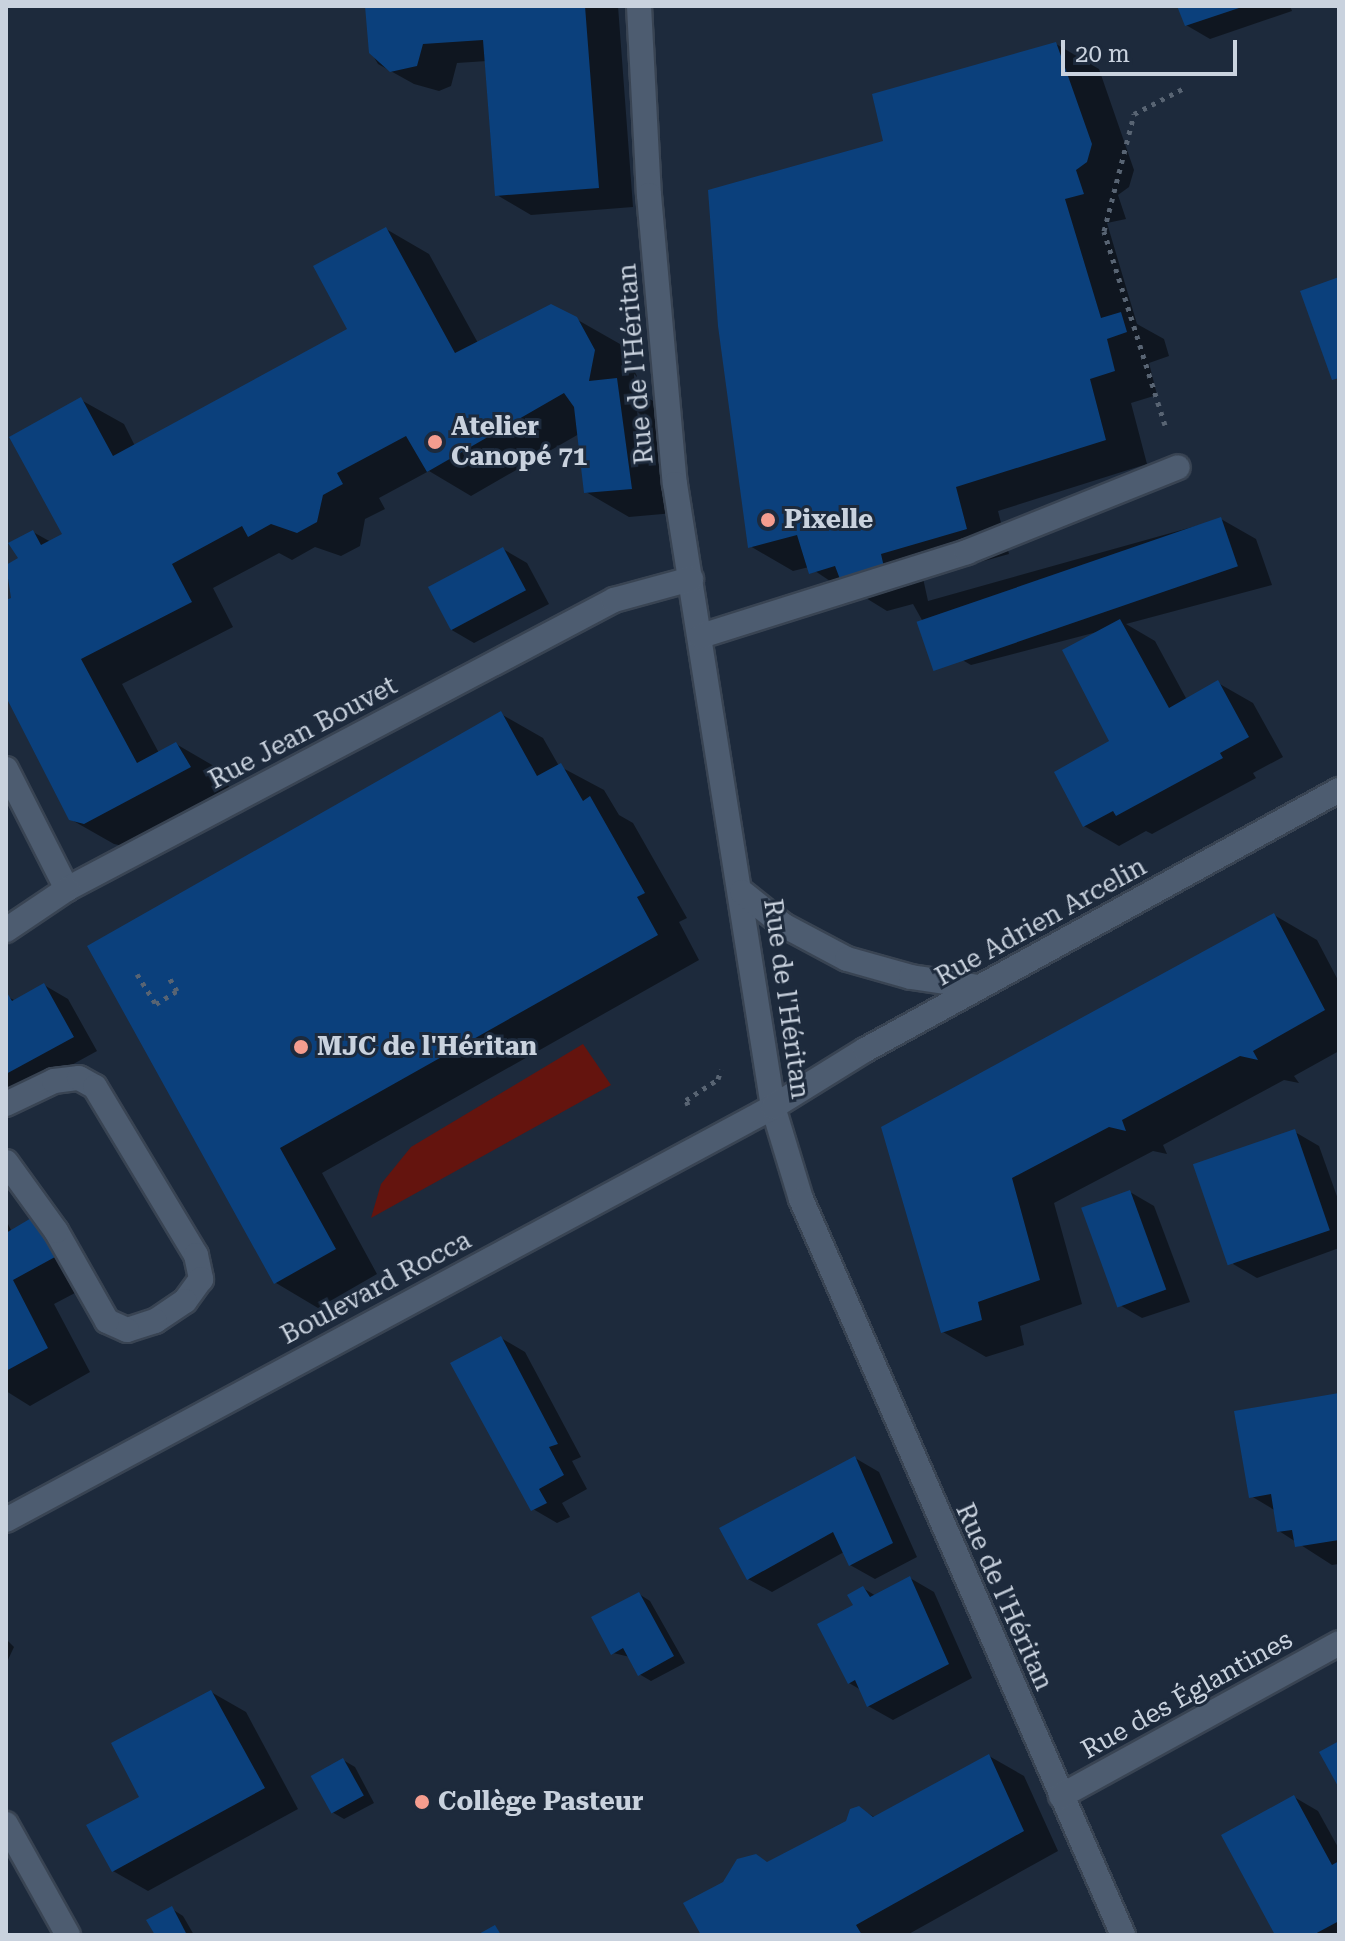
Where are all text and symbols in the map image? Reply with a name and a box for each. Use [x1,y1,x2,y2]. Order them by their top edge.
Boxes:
scale bar [1065,24,1241,74]
text: 20 m [1075,40,1130,68]
street label: Rue de l'Héritan [612,262,660,466]
place label: Atelier Canopé 71 [451,411,587,472]
marker: Atelier Canopé 71 [426,433,444,451]
place label: Pixelle [784,504,873,536]
marker: Pixelle [759,511,777,529]
street label: Rue Jean Bouvet [204,670,402,796]
street label: Rue Adrien Arcelin [930,851,1152,993]
street label: Rue de l'Héritan [757,897,815,1101]
place label: MJC de l'Héritan [317,1031,537,1063]
marker: MJC de l'Héritan [292,1038,310,1056]
street label: Boulevard Rocca [276,1225,476,1351]
street label: Rue de l'Héritan [949,1499,1059,1695]
street label: Rue des Églantines [1076,1624,1298,1766]
place label: Collège Pasteur [438,1786,644,1818]
marker: Collège Pasteur [413,1793,431,1811]

